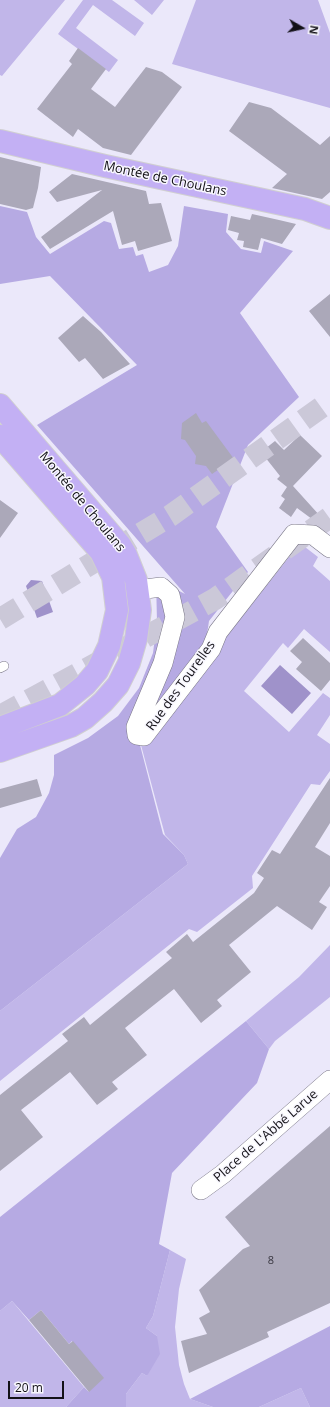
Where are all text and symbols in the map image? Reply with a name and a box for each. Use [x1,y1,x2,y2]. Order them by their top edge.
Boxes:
north arrow [282,8,322,48]
text: N [306,24,322,36]
street label: Montée de Choulans [102,158,228,200]
street label: Montée de Choulans [36,449,128,555]
street label: Rue des Tourelles [143,638,219,734]
street label: Place de L'Abbé Larue [211,1087,321,1185]
house number: 8 [268,1254,274,1268]
scale bar [10,1373,66,1399]
text: 20 m [15,1379,43,1396]

